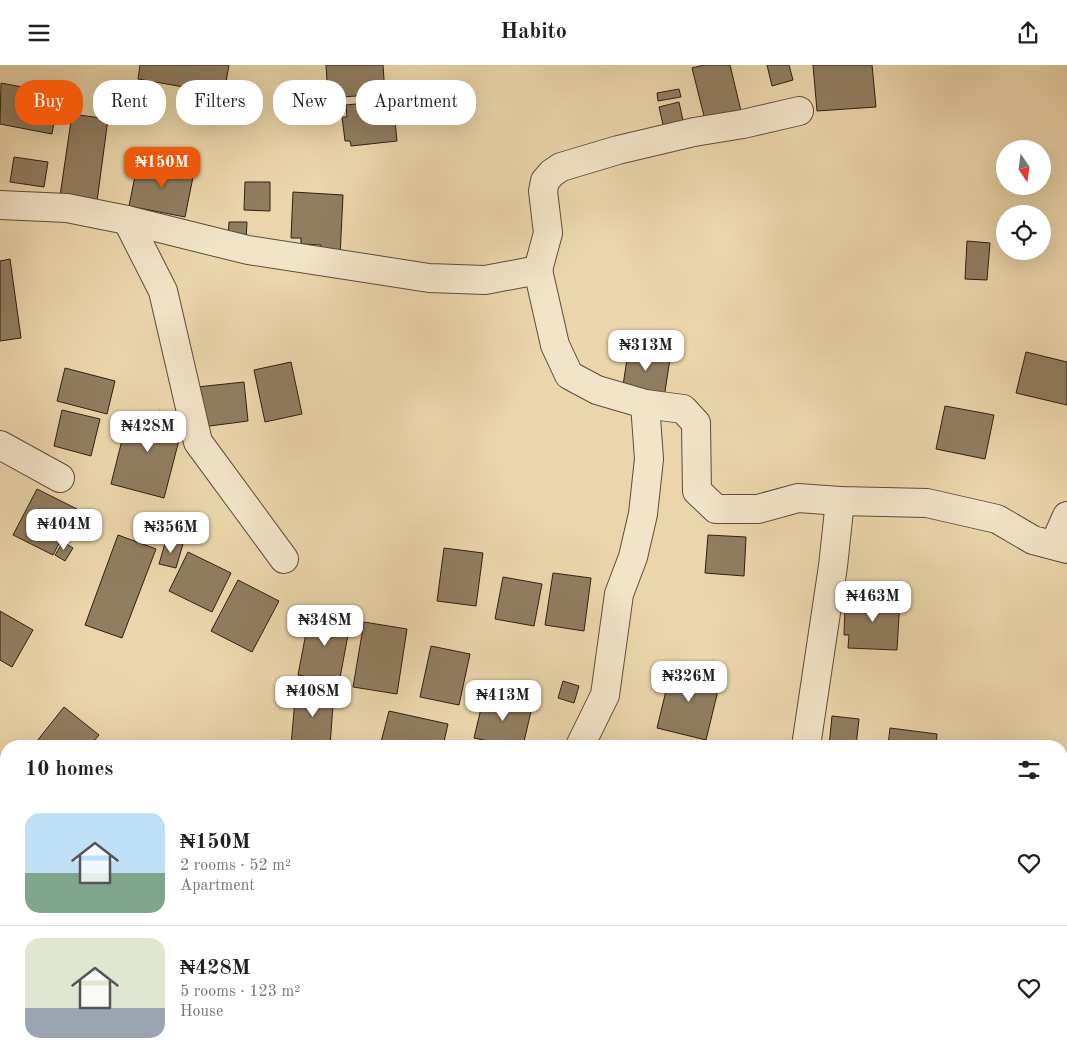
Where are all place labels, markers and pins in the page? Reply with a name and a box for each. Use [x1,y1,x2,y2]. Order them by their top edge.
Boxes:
pin: ₦150M [127,147,197,189]
pin: ₦313M [611,329,681,372]
pin: ₦428M [113,411,183,453]
pin: ₦404M [29,509,99,551]
pin: ₦356M [136,511,206,554]
pin: ₦463M [838,581,908,623]
pin: ₦348M [290,605,360,647]
pin: ₦326M [654,661,724,703]
pin: ₦408M [278,675,348,718]
pin: ₦413M [468,679,538,722]

